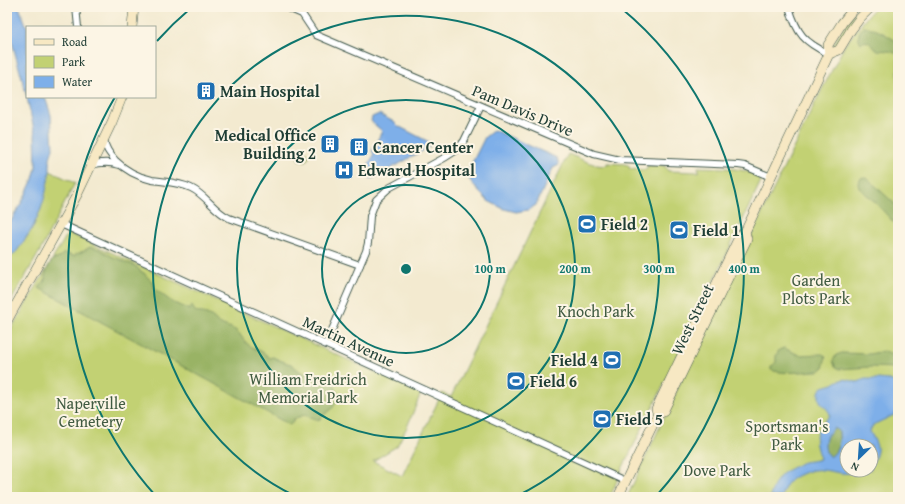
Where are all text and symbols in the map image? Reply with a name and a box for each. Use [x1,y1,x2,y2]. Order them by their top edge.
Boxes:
legend [26,26,156,98]
text: Road [62,33,88,50]
text: Park [62,53,86,70]
text: Water [62,73,92,90]
street label: Pam Davis Drive [469,78,577,142]
place label: Main Hospital [220,79,320,103]
building icon: Main Hospital [195,80,217,102]
place label: Medical Office Building 2 [215,123,316,165]
building icon: Medical Office Building 2 [319,133,341,155]
place label: Cancer Center [373,135,474,159]
building icon: Cancer Center [348,136,370,158]
place label: Edward Hospital [358,158,475,182]
hospital icon: Edward Hospital [333,159,355,181]
place label: Field 2 [601,212,648,236]
sports icon: Field 2 [576,213,598,235]
place label: Field 1 [693,218,740,242]
sports icon: Field 1 [668,219,690,241]
text: 100 m [474,260,507,277]
text: 200 m [559,260,592,277]
text: 300 m [643,260,676,277]
text: 400 m [728,260,761,277]
centre of rings [399,262,413,276]
park label: Garden Plots Park [782,268,851,310]
street label: West Street [664,279,720,359]
park label: Knoch Park [558,299,635,323]
street label: Martin Avenue [299,309,399,373]
place label: Field 4 [551,348,598,372]
sports icon: Field 4 [601,349,623,371]
park label: William Freidrich Memorial Park [249,367,367,409]
place label: Field 6 [530,369,577,393]
sports icon: Field 6 [505,370,527,392]
park label: Naperville Cemetery [56,391,126,433]
place label: Field 5 [616,407,663,431]
sports icon: Field 5 [591,408,613,430]
park label: Sportsman's Park [745,414,829,456]
north arrow [839,438,879,478]
park label: Dove Park [683,458,751,482]
text: N [847,458,861,476]

